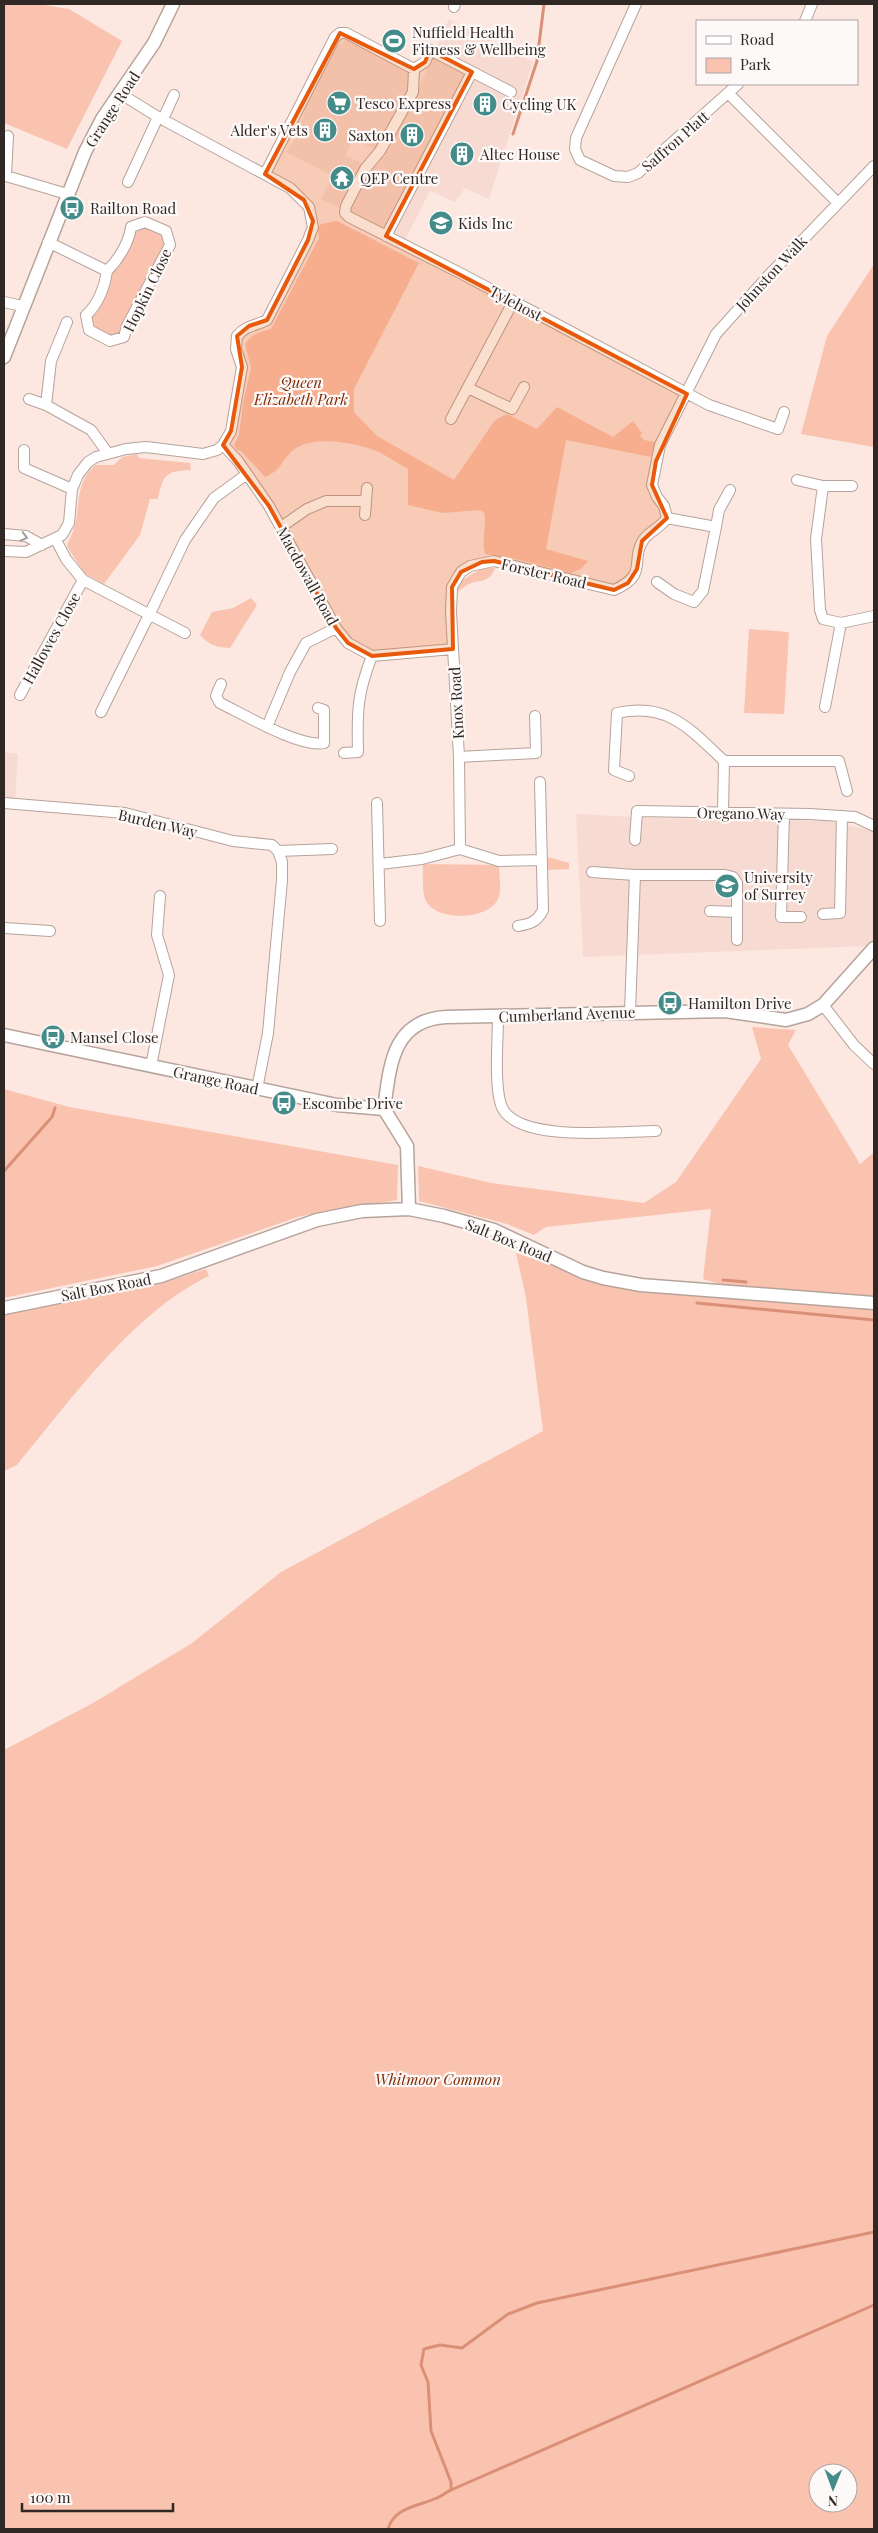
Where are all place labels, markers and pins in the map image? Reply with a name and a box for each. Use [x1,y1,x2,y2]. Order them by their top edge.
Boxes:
place label: Nuffield Health Fitness & Wellbeing [412,22,546,59]
sports icon: Nuffield Health Fitness & Wellbeing [381,28,407,54]
supermarket icon: Tesco Express [326,90,352,116]
building icon: Cycling UK [472,91,498,117]
place label: Tesco Express [356,93,451,113]
place label: Cycling UK [502,94,576,114]
building icon: Alder's Vets [312,117,338,143]
place label: Alder's Vets [230,120,308,140]
building icon: Saxton [399,122,425,148]
place label: Saxton [348,125,394,145]
building icon: Altec House [449,141,475,167]
place label: Altec House [479,144,560,164]
temple icon: QEP Centre [329,165,355,191]
place label: QEP Centre [360,168,438,188]
bus stop icon: Railton Road [59,195,85,221]
place label: Railton Road [90,198,177,218]
school or university icon: Kids Inc [428,210,454,236]
place label: Kids Inc [458,213,513,233]
place label: University of Surrey [744,867,813,904]
school or university icon: University of Surrey [714,873,740,899]
bus stop icon: Hamilton Drive [657,990,683,1016]
place label: Hamilton Drive [688,993,792,1013]
bus stop icon: Mansel Close [40,1024,66,1050]
place label: Mansel Close [70,1027,159,1047]
bus stop icon: Escombe Drive [271,1090,297,1116]
place label: Escombe Drive [302,1093,403,1113]

